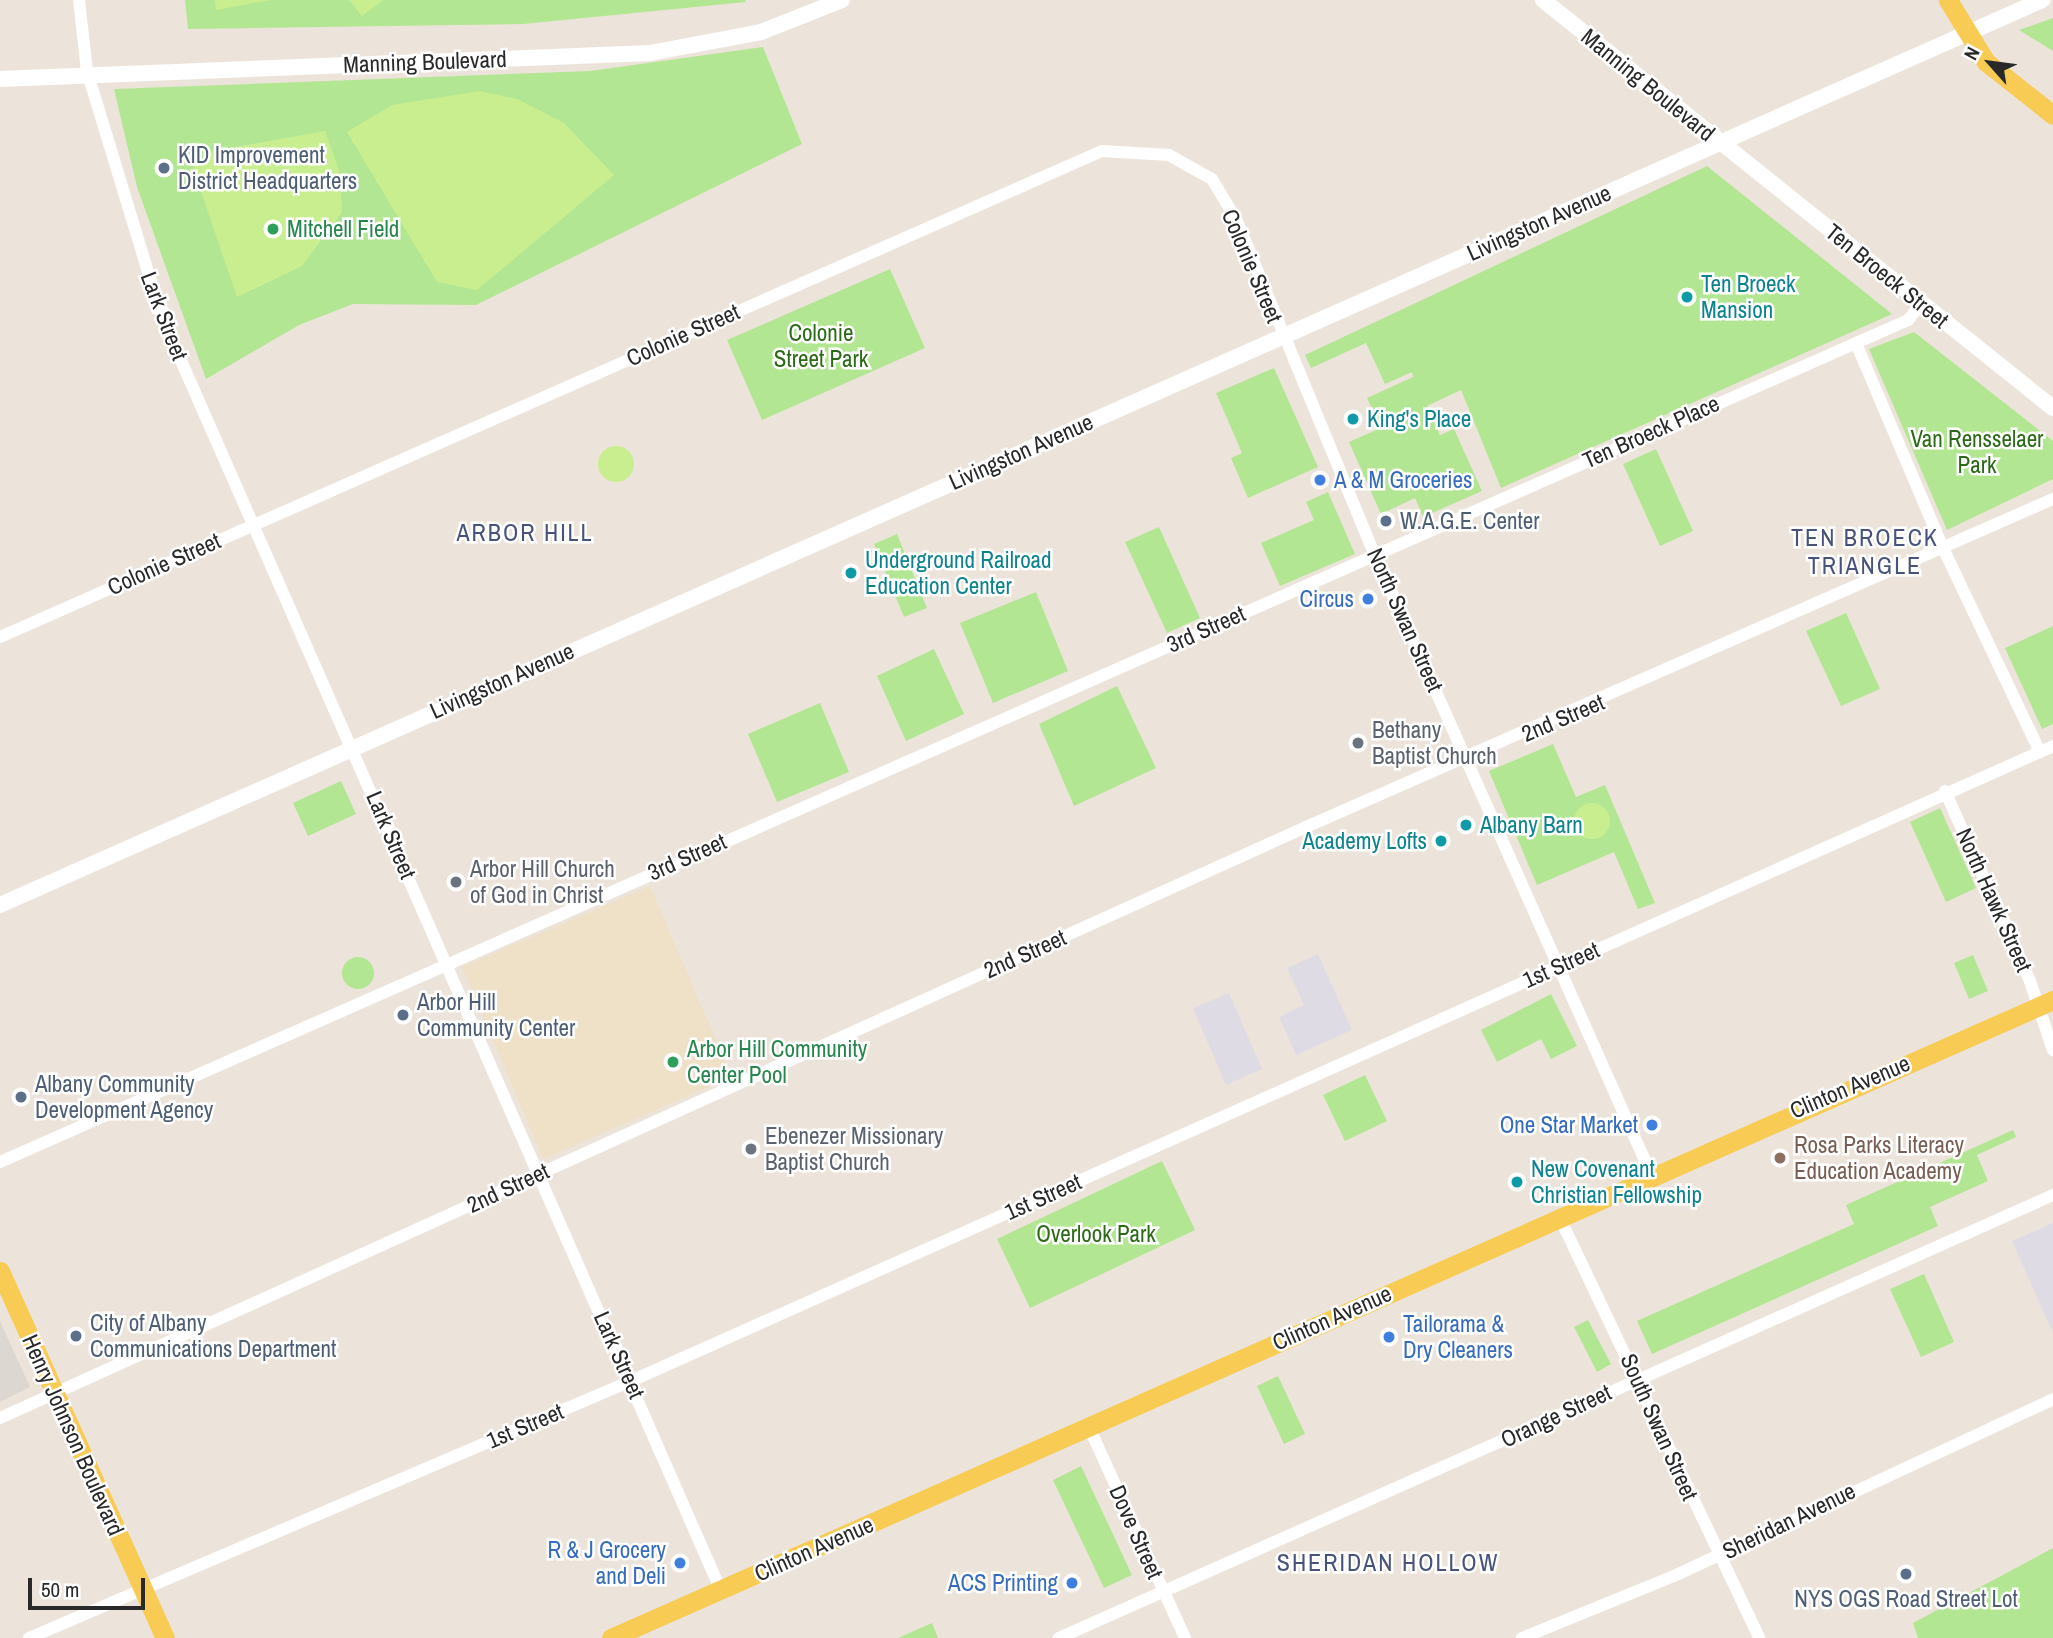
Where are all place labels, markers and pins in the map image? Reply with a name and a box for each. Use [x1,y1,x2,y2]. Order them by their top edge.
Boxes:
place label: KID Improvement District Headquarters [178,141,357,195]
marker: KID Improvement District Headquarters [156,160,172,176]
place label: Mitchell Field [287,215,399,243]
marker: Mitchell Field [265,221,281,237]
place label: Ten Broeck Mansion [1701,270,1795,324]
marker: Ten Broeck Mansion [1679,289,1695,305]
place label: King's Place [1367,405,1471,433]
marker: King's Place [1345,411,1361,427]
place label: A & M Groceries [1334,466,1473,494]
marker: A & M Groceries [1312,472,1328,488]
place label: W.A.G.E. Center [1400,507,1539,535]
marker: W.A.G.E. Center [1378,513,1394,529]
place label: Underground Railroad Education Center [865,546,1052,600]
marker: Underground Railroad Education Center [843,565,859,581]
place label: Circus [1300,585,1354,613]
marker: Circus [1360,591,1376,607]
place label: Bethany Baptist Church [1372,716,1497,770]
marker: Bethany Baptist Church [1350,735,1366,751]
place label: Albany Barn [1480,811,1583,839]
marker: Albany Barn [1458,817,1474,833]
place label: Academy Lofts [1302,827,1427,855]
marker: Academy Lofts [1433,833,1449,849]
place label: Arbor Hill Church of God in Christ [470,855,615,909]
marker: Arbor Hill Church of God in Christ [448,874,464,890]
place label: Arbor Hill Community Center [417,988,575,1042]
marker: Arbor Hill Community Center [395,1007,411,1023]
place label: Arbor Hill Community Center Pool [687,1035,867,1089]
marker: Arbor Hill Community Center Pool [665,1054,681,1070]
place label: Albany Community Development Agency [35,1070,214,1124]
marker: Albany Community Development Agency [13,1089,29,1105]
place label: One Star Market [1500,1111,1638,1139]
marker: One Star Market [1644,1117,1660,1133]
place label: Ebenezer Missionary Baptist Church [765,1122,943,1176]
place label: Rosa Parks Literacy Education Academy [1794,1131,1964,1185]
marker: Ebenezer Missionary Baptist Church [743,1141,759,1157]
marker: Rosa Parks Literacy Education Academy [1772,1150,1788,1166]
place label: New Covenant Christian Fellowship [1531,1155,1702,1209]
marker: New Covenant Christian Fellowship [1509,1174,1525,1190]
place label: City of Albany Communications Department [90,1309,336,1363]
place label: Tailorama & Dry Cleaners [1403,1310,1513,1364]
marker: City of Albany Communications Department [68,1328,84,1344]
marker: Tailorama & Dry Cleaners [1381,1329,1397,1345]
place label: R & J Grocery and Deli [548,1536,666,1590]
marker: R & J Grocery and Deli [672,1555,688,1571]
marker: NYS OGS Road Street Lot [1898,1566,1914,1582]
place label: ACS Printing [948,1569,1058,1597]
marker: ACS Printing [1064,1575,1080,1591]
place label: NYS OGS Road Street Lot [1794,1585,2018,1613]

